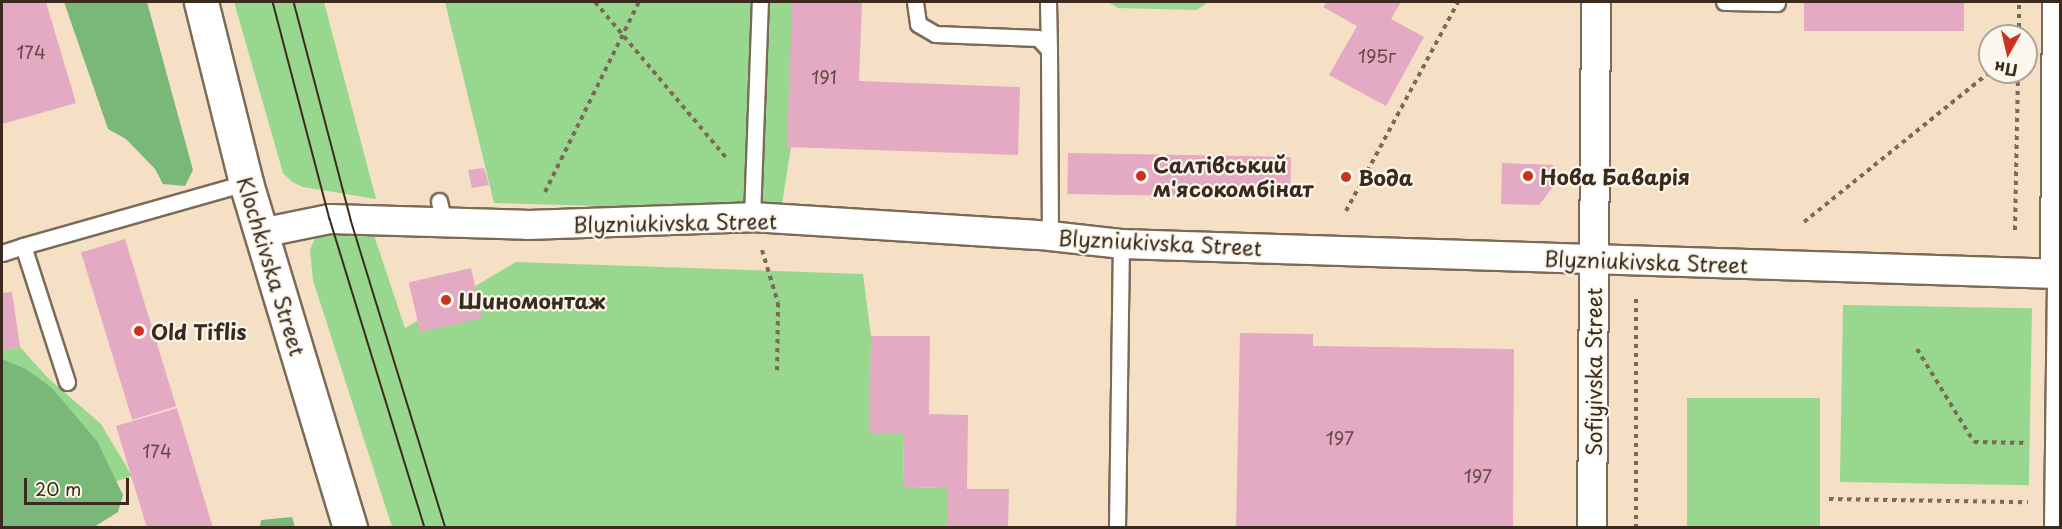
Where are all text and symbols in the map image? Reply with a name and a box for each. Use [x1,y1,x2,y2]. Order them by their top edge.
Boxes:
north arrow [1978,24,2038,84]
house number: 174 [16,41,46,63]
house number: 195г [1358,45,1396,67]
text: Пн [1993,56,2019,83]
house number: 191 [811,66,837,88]
place label: Салтівський м'ясокомбінат [1153,151,1313,201]
place label: Нова Баварія [1540,163,1690,189]
place label: Вода [1358,164,1413,190]
marker: Салтівський м'ясокомбінат [1134,169,1148,183]
marker: Нова Баварія [1521,169,1535,183]
marker: Вода [1339,170,1353,184]
street label: Klochkivska Street [232,172,312,360]
street label: Blyzniukivska Street [572,208,778,236]
street label: Blyzniukivska Street [1056,224,1264,260]
street label: Blyzniukivska Street [1542,245,1750,277]
street label: Sofiyivska Street [1580,286,1606,458]
place label: Шиномонтаж [458,287,605,313]
marker: Шиномонтаж [439,293,453,307]
place label: Old Tiflis [151,318,248,344]
marker: Old Tiflis [132,324,146,338]
house number: 197 [1326,427,1354,449]
house number: 174 [142,440,172,462]
house number: 197 [1464,465,1492,487]
scale bar [27,466,132,504]
text: 20 m [35,475,81,502]

